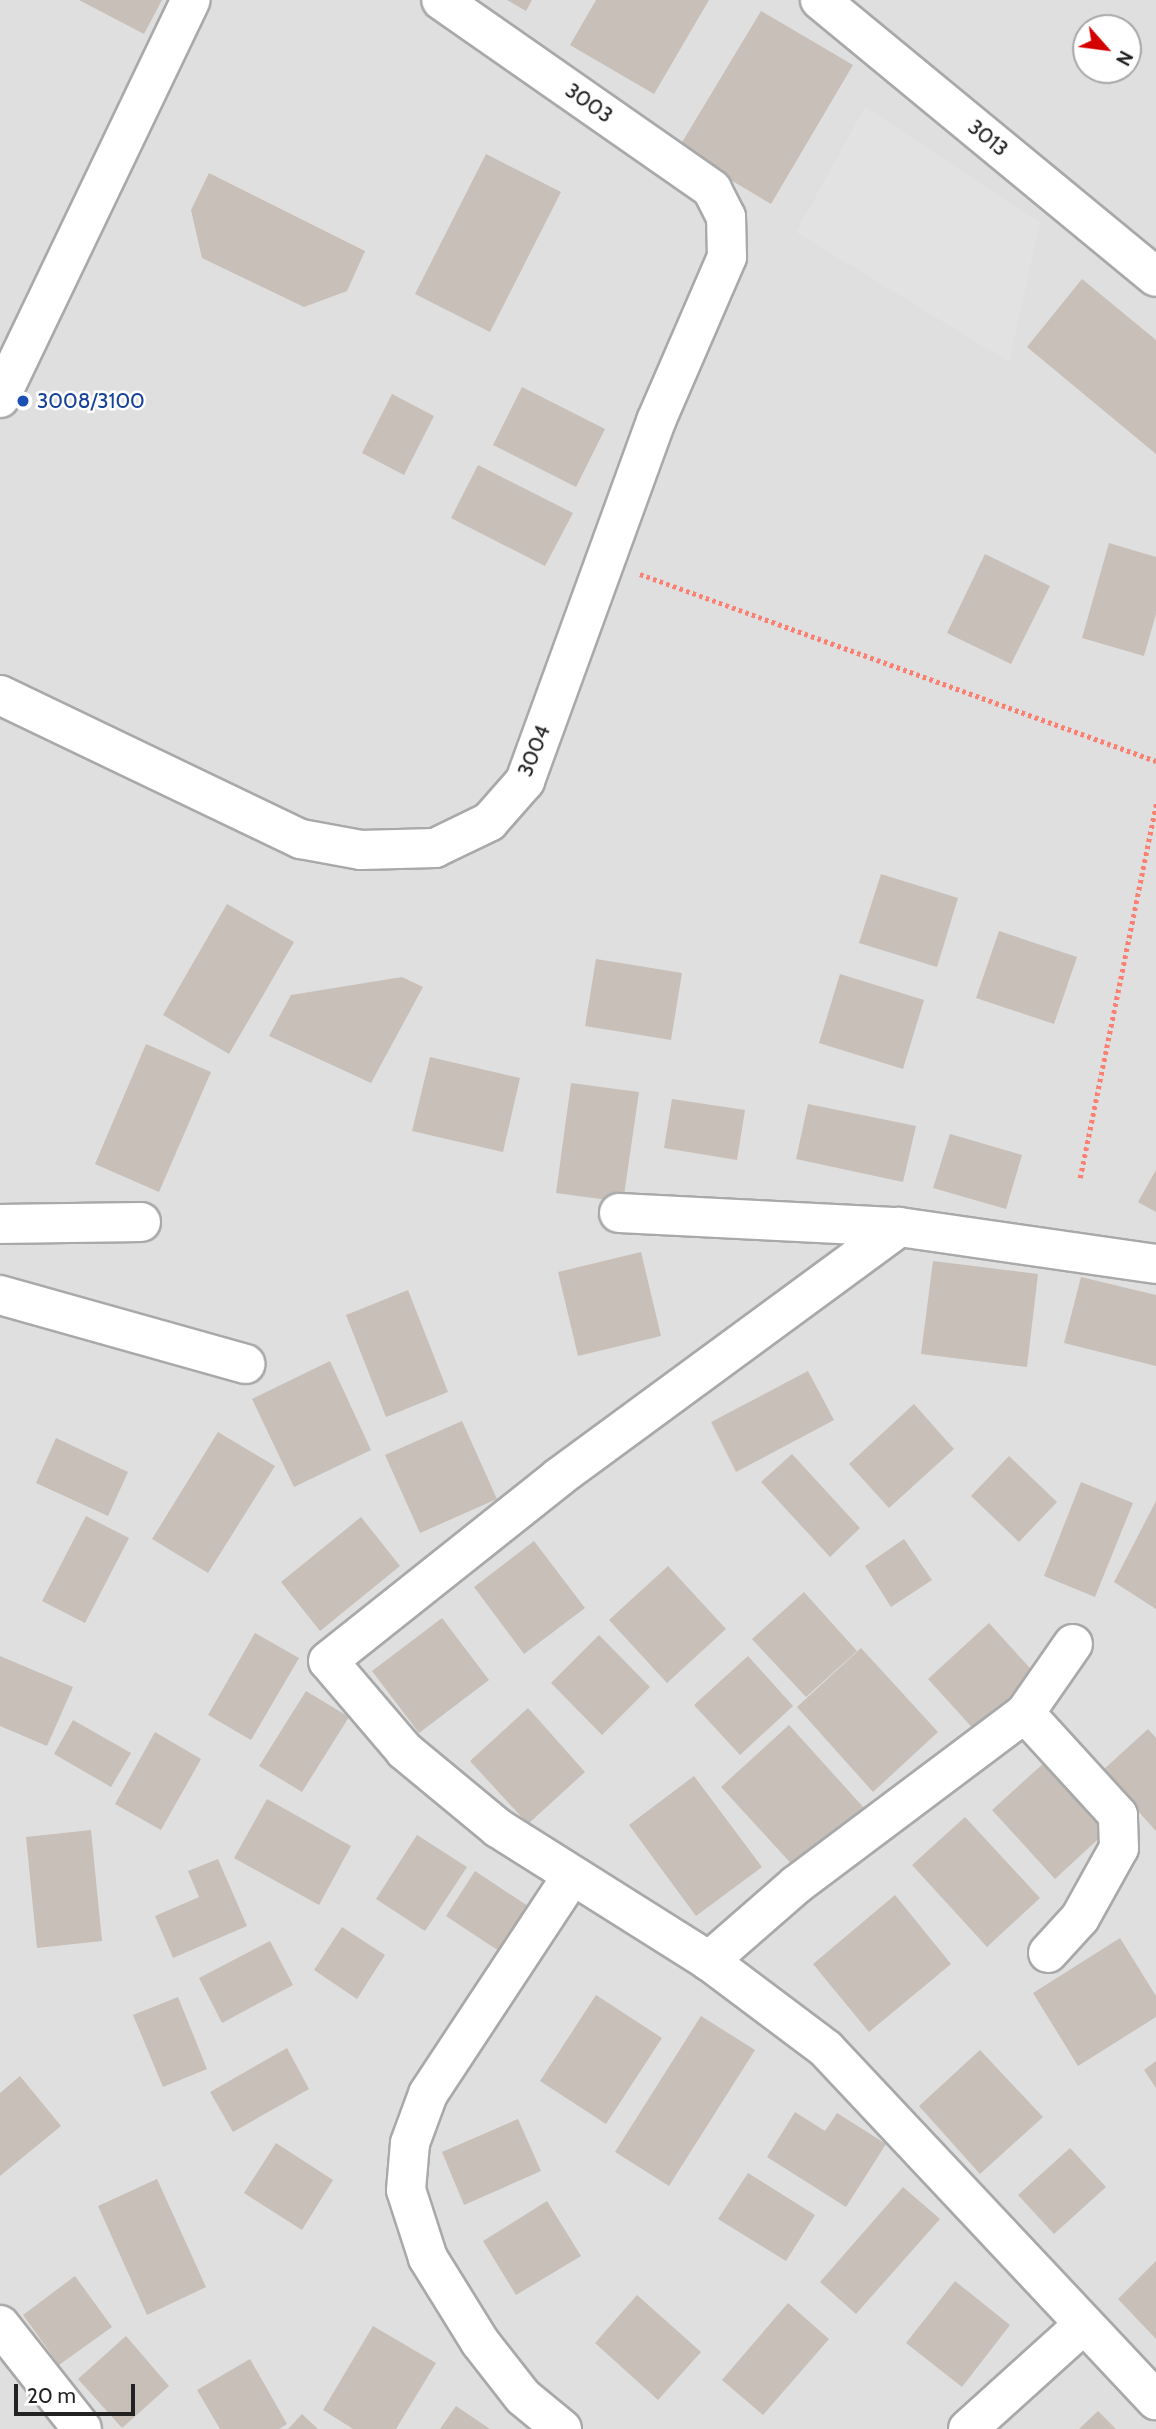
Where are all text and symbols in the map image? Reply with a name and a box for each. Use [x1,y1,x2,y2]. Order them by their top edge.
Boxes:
north arrow [1072,14,1142,84]
text: N [1111,47,1138,69]
street label: 3003 [560,78,618,128]
street label: 3013 [963,114,1013,162]
place label: 3008/3100 [37,388,145,414]
marker: 3008/3100 [15,393,31,409]
street label: 3004 [512,722,556,780]
scale bar [18,2370,138,2414]
text: 20 m [27,2383,76,2408]

